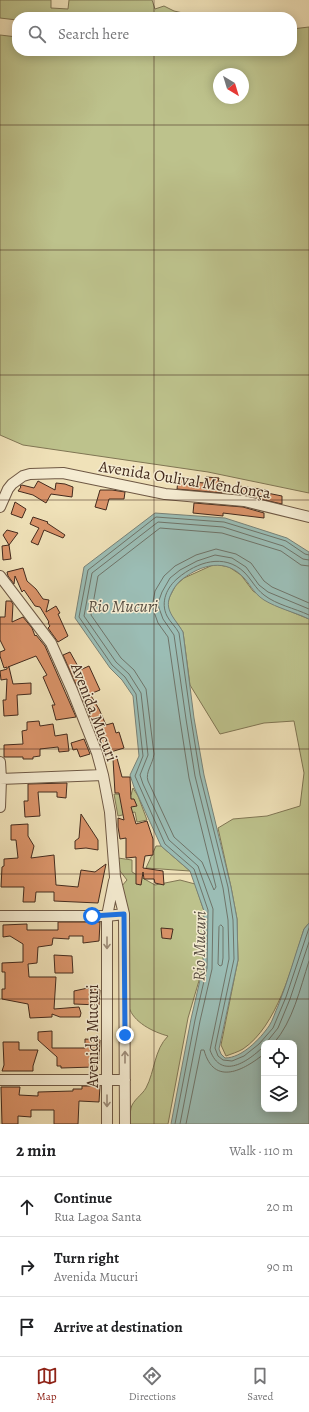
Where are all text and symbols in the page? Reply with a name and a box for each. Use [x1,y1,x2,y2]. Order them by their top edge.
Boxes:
search box [12,12,297,56]
icon: search [26,23,48,45]
text: Search here [58,24,129,44]
north arrow [213,68,249,104]
street label: Avenida Oulival Mendonça [96,455,273,505]
water label: Rio Mucuri [88,595,159,618]
street label: Avenida Mucuri [65,659,123,765]
route start [83,907,101,925]
water label: Rio Mucuri [187,910,212,981]
one-way arrow [103,936,111,949]
street label: Avenida Mucuri [82,984,104,1089]
route end [116,1026,134,1044]
map controls [261,1040,297,1112]
button: locate [261,1040,297,1076]
one-way arrow [121,1051,129,1064]
button: layers [261,1076,297,1112]
one-way arrow [103,1094,111,1107]
text: 2 min [16,1139,56,1162]
text: Walk · 110 m [229,1142,293,1159]
text: Continue [54,1188,112,1208]
icon: ahead [16,1196,38,1218]
text: 20 m [267,1198,293,1215]
text: Rua Lagoa Santa [54,1208,142,1225]
text: Turn right [54,1248,119,1268]
icon: right [16,1256,38,1278]
text: 90 m [267,1258,293,1275]
text: Avenida Mucuri [54,1268,138,1285]
icon: arrive [16,1316,38,1338]
text: Arrive at destination [54,1317,183,1337]
tab: Map [36,1365,58,1404]
tab: Directions [129,1365,176,1404]
tab: Saved [247,1365,273,1404]

